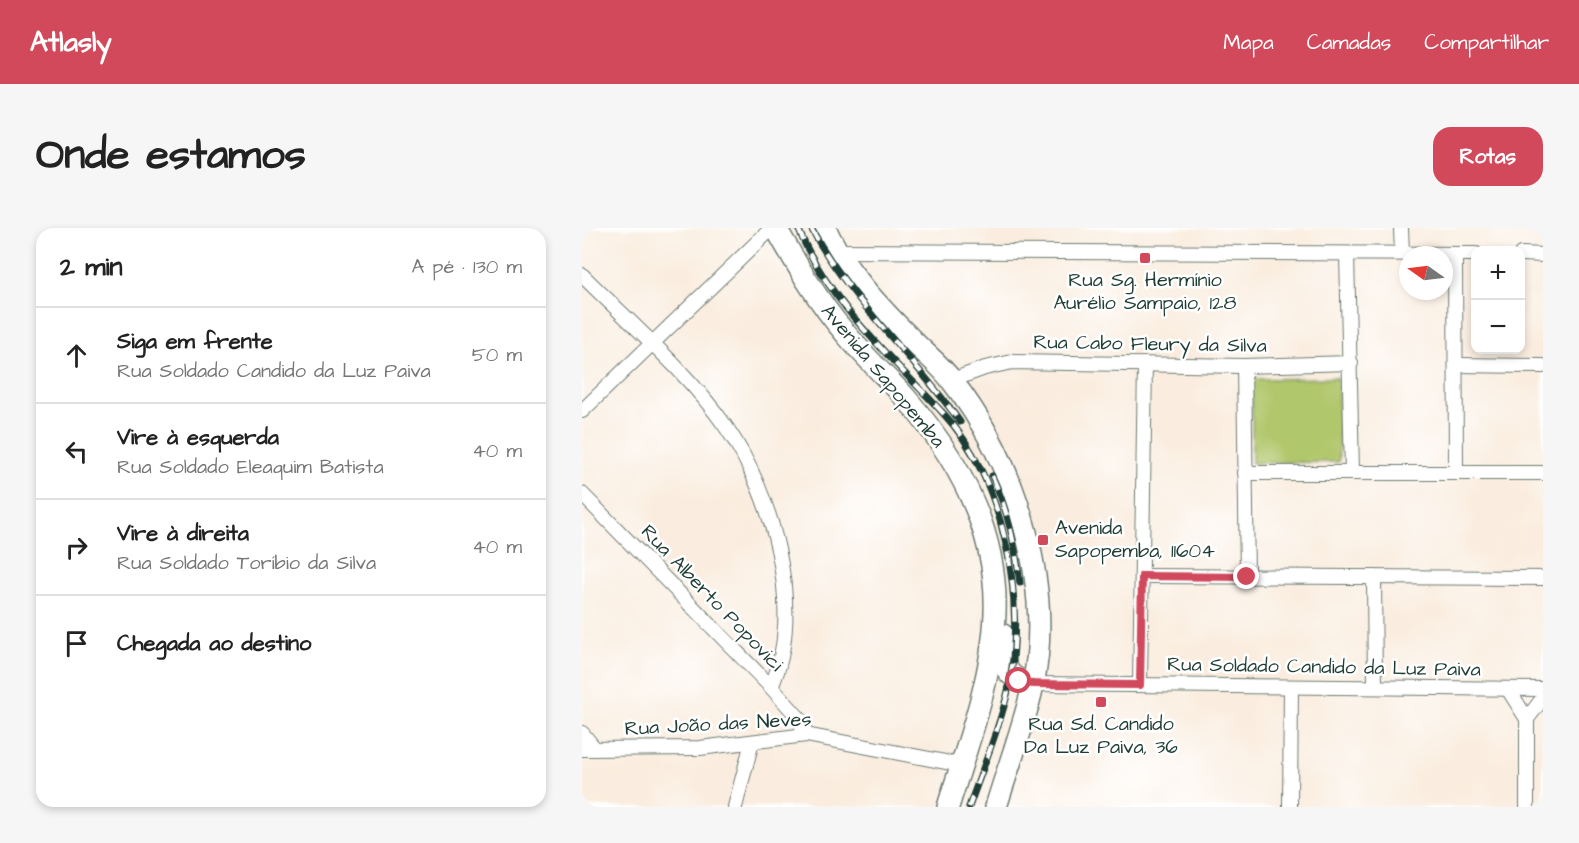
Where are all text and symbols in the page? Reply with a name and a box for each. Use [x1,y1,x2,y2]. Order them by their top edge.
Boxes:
text: Atlasly [30,23,112,62]
text: Mapa [1223,28,1274,57]
text: Camadas [1307,28,1391,57]
text: Compartilhar [1424,28,1549,57]
text: Onde estamos [36,127,306,185]
button: Rotas [1433,127,1543,186]
north arrow [1399,246,1453,300]
map controls [1471,246,1525,354]
button: + [1471,246,1525,300]
text: 2 min [60,249,122,285]
marker: Rua Sg. Hermínio Aurélio Sampaio, 128 [1138,251,1152,265]
text: A pé · 130 m [411,253,522,281]
place label: Rua Sg. Hermínio Aurélio Sampaio, 128 [1054,266,1237,317]
street label: Avenida Sapopemba [814,298,952,454]
button: − [1471,300,1525,354]
text: Siga em frente [117,326,273,357]
street label: Rua Cabo Fleury da Silva [1033,328,1267,361]
icon: ahead [60,339,93,372]
text: 50 m [472,341,522,369]
text: Rua Soldado Candido da Luz Paiva [117,357,431,385]
text: Vire à esquerda [117,422,279,453]
icon: left [60,435,93,468]
text: 40 m [472,437,522,465]
text: Rua Soldado Eleaquim Batista [117,453,384,481]
place label: Avenida Sapopemba, 11604 [1055,514,1215,565]
text: Vire à direita [117,518,249,549]
street label: Rua Alberto Popovici [634,518,790,678]
icon: right [60,531,93,564]
text: 40 m [472,533,522,561]
marker: Avenida Sapopemba, 11604 [1036,533,1050,547]
text: Rua Soldado Toríbio da Silva [117,549,376,577]
route end [1233,563,1259,589]
icon: arrive [60,627,93,660]
text: Chegada ao destino [117,628,311,659]
street label: Rua Soldado Candido da Luz Paiva [1167,650,1481,684]
route start [1005,667,1031,693]
marker: Rua Sd. Candido Da Luz Paiva, 36 [1094,695,1108,709]
street label: Rua João das Neves [624,705,812,743]
place label: Rua Sd. Candido Da Luz Paiva, 36 [1024,710,1178,761]

